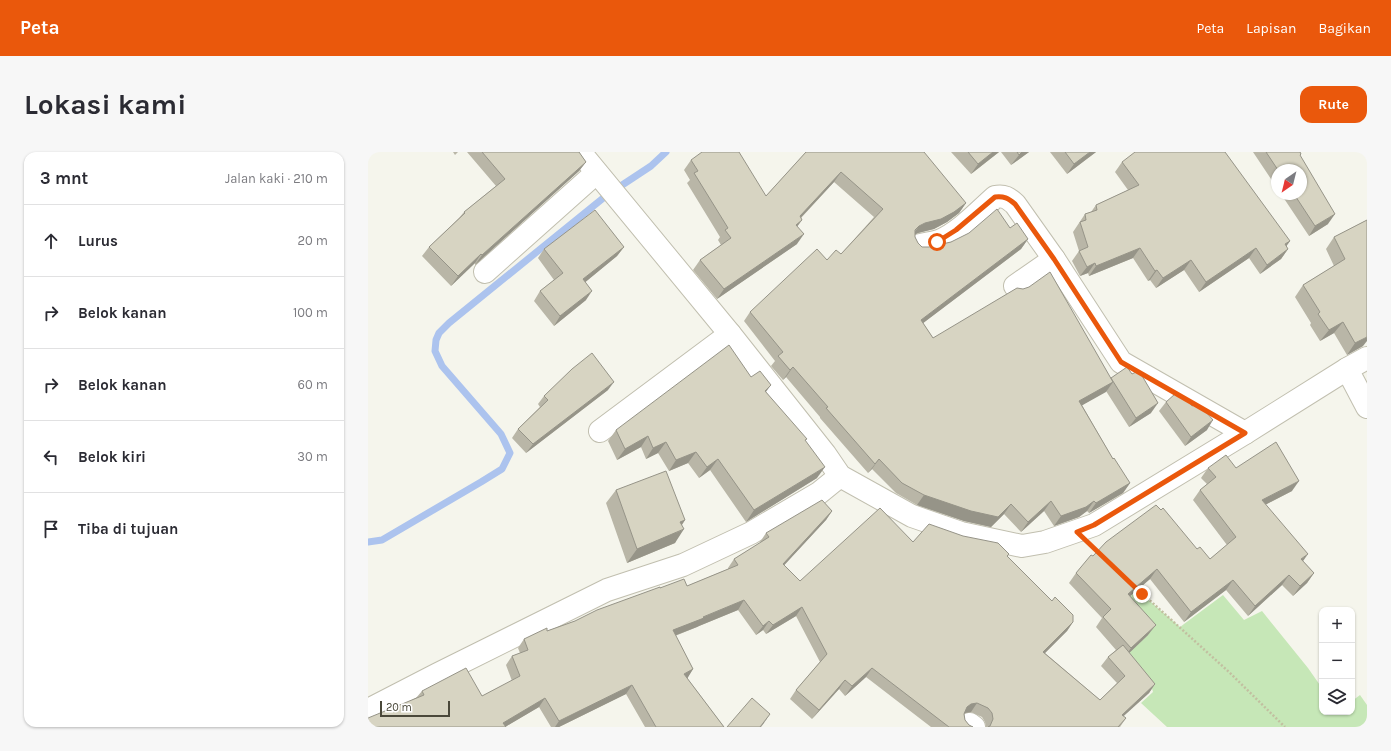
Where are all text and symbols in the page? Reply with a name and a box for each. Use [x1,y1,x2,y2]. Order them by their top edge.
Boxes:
text: Peta [20,17,60,39]
text: Peta [1196,20,1224,37]
text: Lapisan [1246,20,1296,37]
text: Bagikan [1318,20,1371,37]
button: Rute [1300,86,1367,123]
text: Lokasi kami [24,88,186,121]
north arrow [1271,164,1307,200]
text: 3 mnt [40,168,88,188]
text: Jalan kaki · 210 m [225,171,328,186]
icon: ahead [40,230,62,252]
text: Lurus [78,232,118,250]
text: 20 m [298,233,328,248]
route start [928,233,946,251]
icon: right [40,302,62,324]
text: Belok kanan [78,304,167,322]
text: 100 m [293,305,328,320]
icon: right [40,374,62,396]
text: Belok kanan [78,376,167,394]
text: 60 m [298,377,328,392]
icon: left [40,446,62,468]
text: Belok kiri [78,448,146,466]
text: 30 m [297,449,328,464]
icon: arrive [40,518,62,540]
text: Tiba di tujuan [78,520,178,538]
route end [1133,585,1151,603]
map controls [1319,607,1355,715]
button: + [1319,607,1355,643]
button: − [1319,643,1355,679]
button: layers [1319,679,1355,715]
scale bar [380,699,450,718]
text: 20 m [386,701,412,714]

